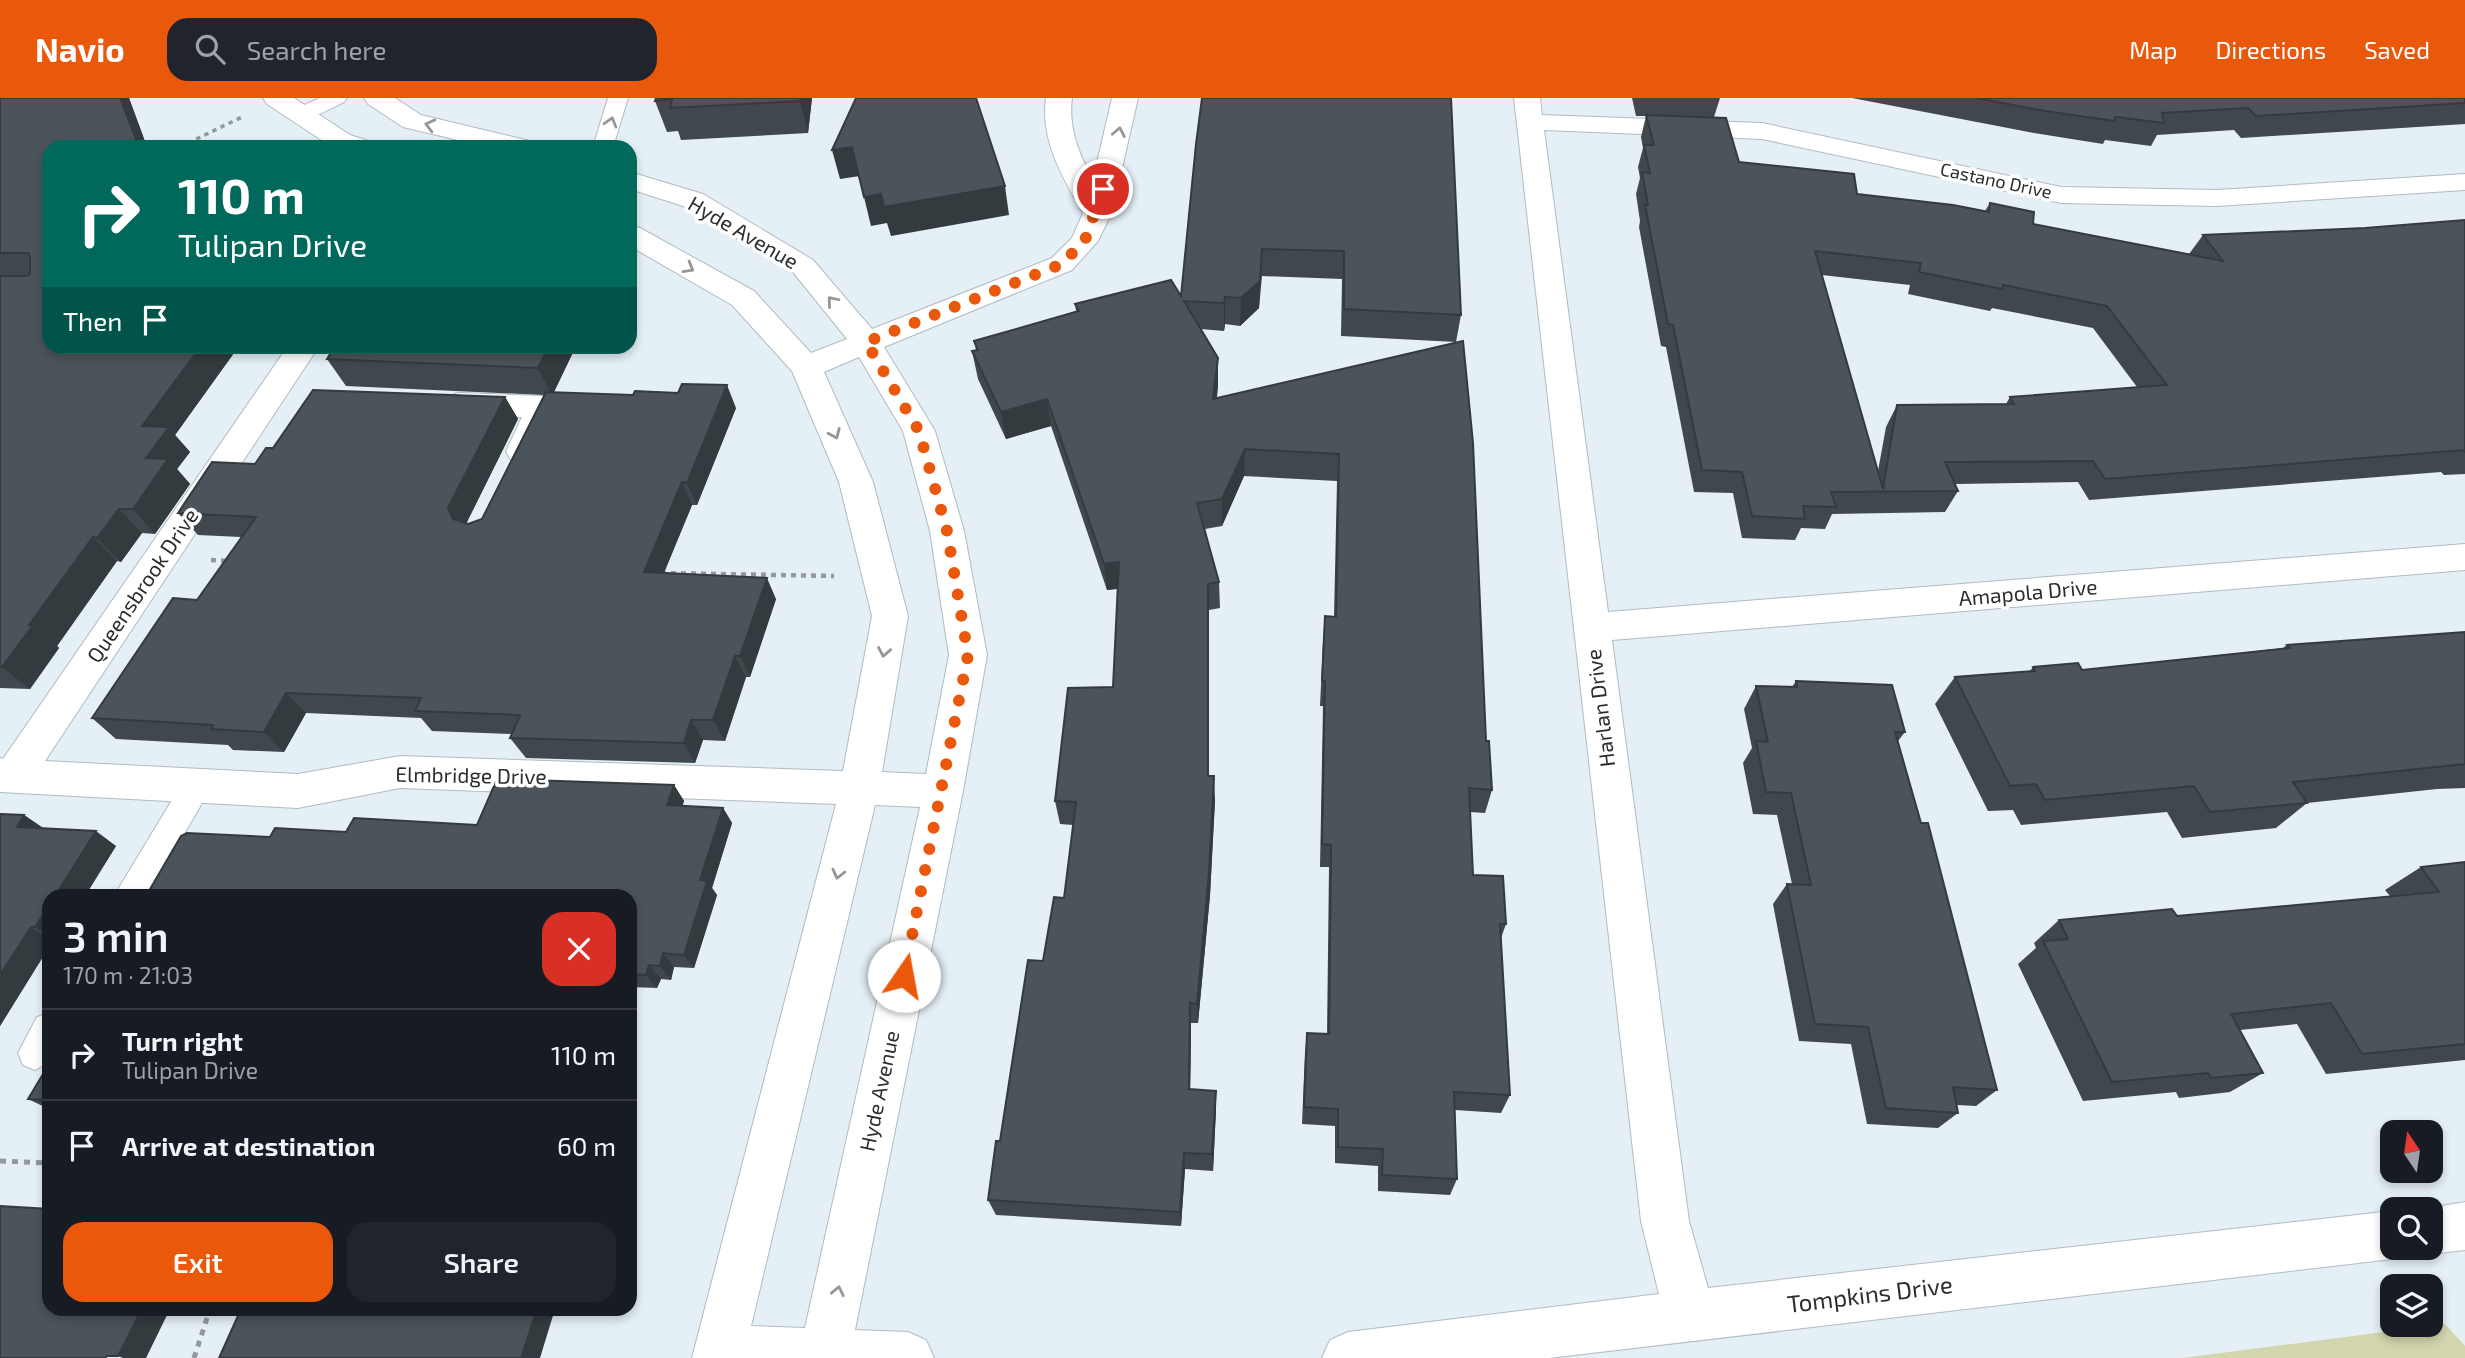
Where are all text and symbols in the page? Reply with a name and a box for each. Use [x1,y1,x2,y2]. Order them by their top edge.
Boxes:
search box [167,18,657,81]
text: Navio [35,29,125,69]
icon: search [191,30,229,68]
text: Search here [247,34,386,65]
text: Map [2129,35,2177,64]
text: Directions [2215,35,2326,64]
text: Saved [2364,35,2430,64]
one-way arrow [602,117,617,129]
one-way arrow [424,119,436,133]
one-way arrow [1110,126,1125,138]
street label: Castano Drive [1938,157,2054,203]
pin [1073,159,1133,219]
text: 110 m [178,165,305,224]
icon: right [63,168,154,259]
icon: arrive [1084,170,1122,208]
street label: Hyde Avenue [684,190,803,273]
text: Tulipan Drive [178,225,367,263]
one-way arrow [682,260,695,273]
one-way arrow [828,296,840,309]
icon: arrive [136,301,174,339]
text: Then [63,305,122,336]
one-way arrow [827,426,841,439]
street label: Queensbrook Drive [81,503,203,668]
street label: Amapola Drive [1957,573,2098,610]
one-way arrow [877,646,892,658]
street label: Harlan Drive [1580,648,1619,769]
street label: Elmbridge Drive [395,761,547,788]
one-way arrow [832,868,846,880]
text: 3 min [63,910,169,960]
button: close [542,912,616,986]
position arrow [867,939,941,1013]
text: 170 m · 21:03 [63,961,193,989]
text: Turn right [122,1025,243,1056]
street label: Hyde Avenue [854,1028,904,1153]
icon: right [63,1036,101,1074]
text: 110 m [551,1039,616,1070]
text: Tulipan Drive [122,1056,258,1084]
north arrow [2380,1120,2443,1183]
map controls [2380,1120,2443,1337]
icon: arrive [63,1127,101,1165]
text: Arrive at destination [122,1130,375,1161]
text: 60 m [557,1130,616,1161]
button: search [2380,1197,2443,1260]
button: Exit [63,1222,333,1302]
button: Share [347,1222,616,1302]
street label: Tompkins Drive [1785,1269,1954,1318]
button: layers [2380,1274,2443,1337]
one-way arrow [830,1285,845,1297]

